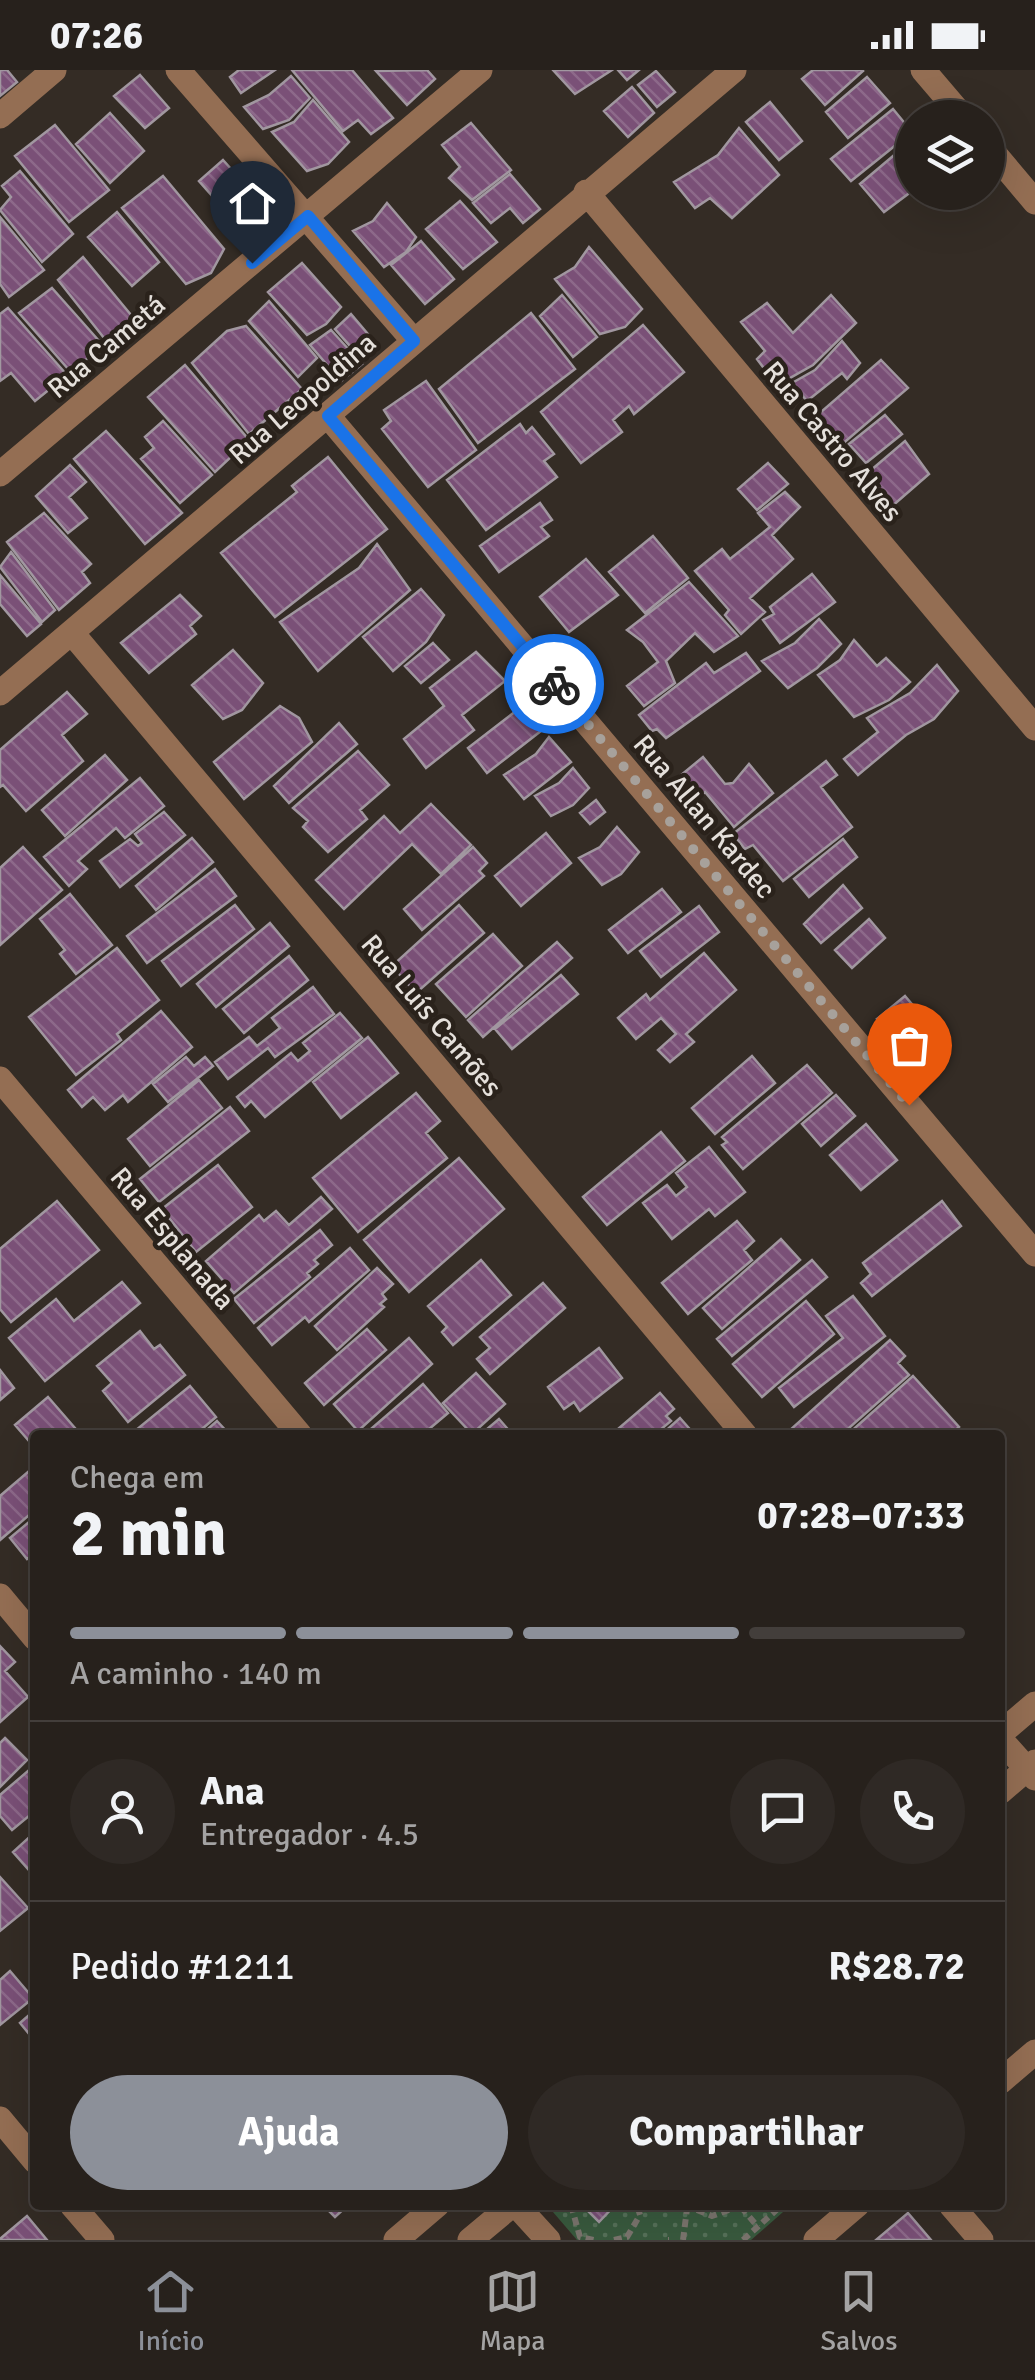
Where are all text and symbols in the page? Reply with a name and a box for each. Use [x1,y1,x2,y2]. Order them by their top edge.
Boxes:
text: 07:26 [50,12,143,59]
map controls [895,100,1005,210]
button: layers [895,100,1005,210]
pin [210,161,295,264]
icon: home [225,176,280,231]
street label: Rua Cametá [41,288,172,406]
street label: Rua Leopoldina [222,326,383,472]
street label: Rua Castro Alves [755,355,909,529]
courier [504,634,604,734]
icon: bike [527,657,582,712]
street label: Rua Allan Kardec [626,728,783,906]
street label: Rua Luís Camões [354,928,509,1104]
pin [867,1003,952,1106]
icon: bag [882,1018,937,1073]
street label: Rua Esplanada [103,1160,242,1317]
text: Chega em [70,1458,204,1497]
text: 07:28–07:33 [757,1492,965,1539]
text: 2 min [70,1494,227,1574]
text: A caminho · 140 m [70,1654,322,1693]
button: person [70,1759,175,1864]
button: chat [730,1759,835,1864]
button: phone [860,1759,965,1864]
text: Ana [200,1768,265,1815]
text: Entregador · 4.5 [200,1815,419,1854]
text: Pedido #1211 [70,1943,295,1990]
text: R$28.72 [828,1943,965,1990]
button: Ajuda [70,2075,508,2190]
button: Compartilhar [528,2075,965,2190]
tab: Início [138,2264,204,2358]
tab: Mapa [480,2264,545,2358]
tab: Salvos [821,2264,897,2358]

